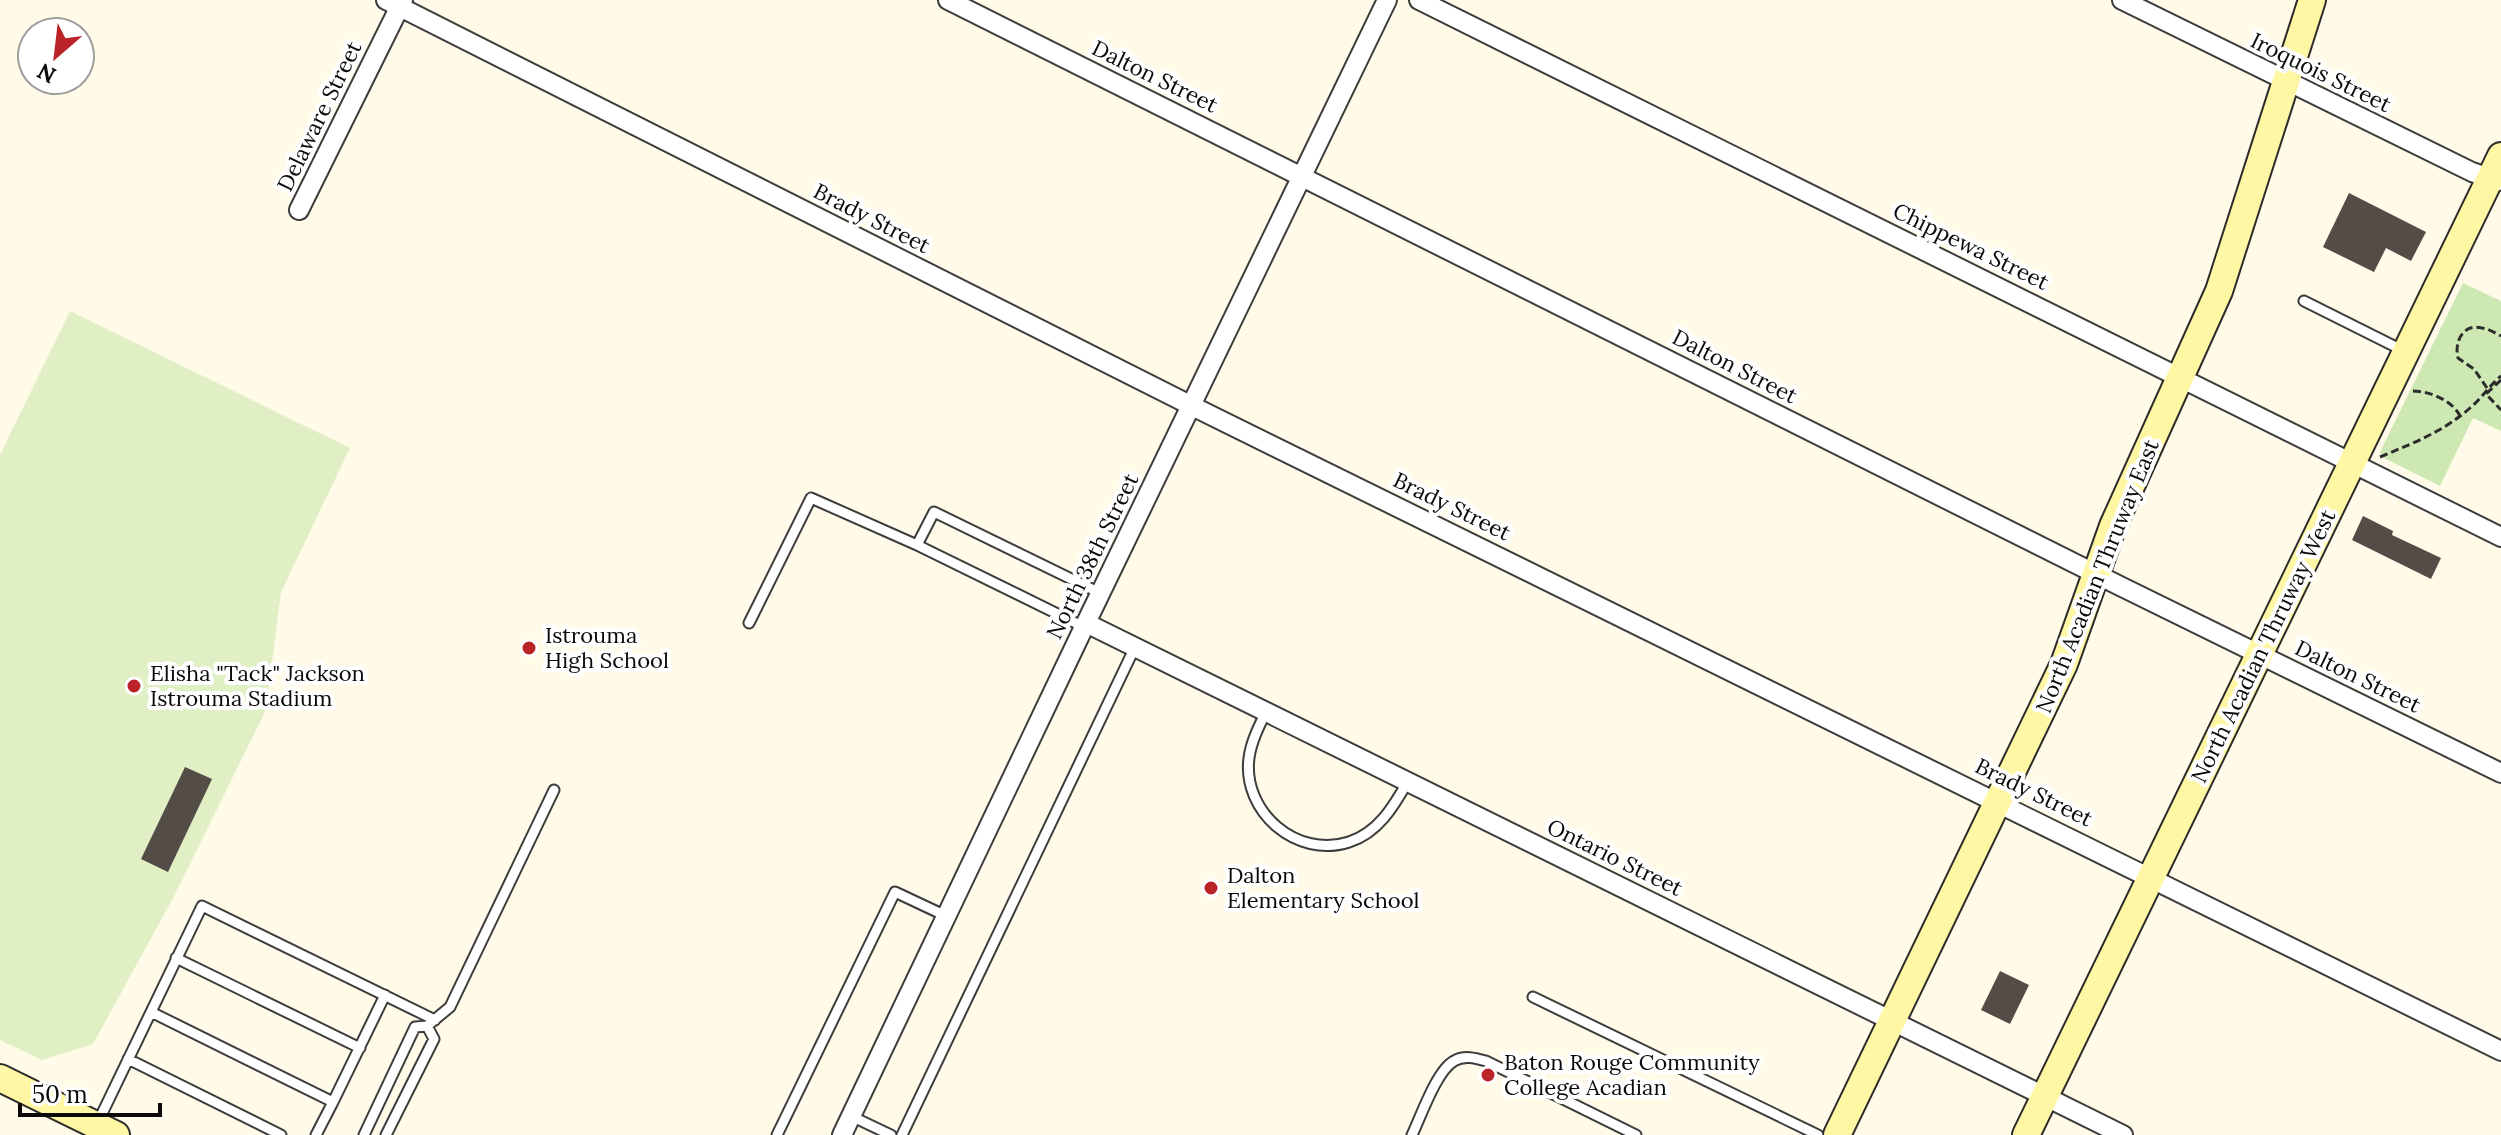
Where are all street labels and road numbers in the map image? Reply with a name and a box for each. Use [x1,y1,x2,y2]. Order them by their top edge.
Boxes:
street label: Iroquois Street [2246,26,2396,118]
street label: Dalton Street [1088,33,1223,119]
street label: Delaware Street [271,36,368,196]
street label: Brady Street [809,177,935,260]
street label: Chippewa Street [1889,196,2054,296]
street label: Dalton Street [1668,323,1803,410]
street label: North Acadian Thruway East [2029,435,2165,717]
street label: Brady Street [1389,466,1516,547]
street label: North 38th Street [1040,468,1144,643]
street label: North Acadian Thruway West [2185,504,2342,787]
street label: Dalton Street [2291,633,2426,719]
street label: Brady Street [1971,752,2098,833]
street label: Ontario Street [1543,812,1688,902]

